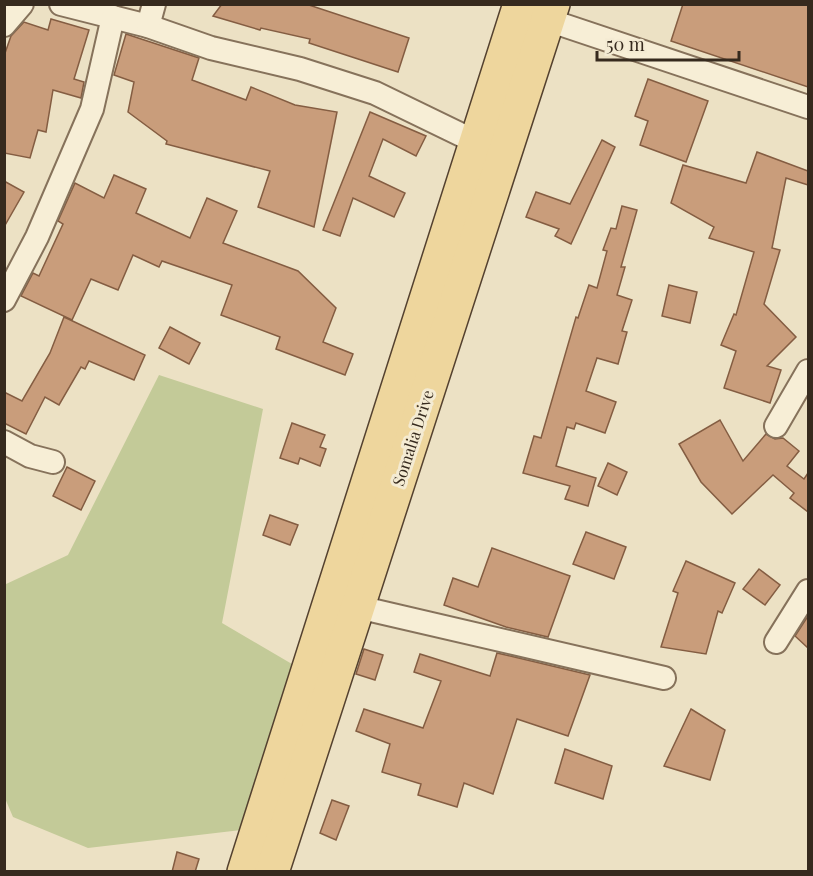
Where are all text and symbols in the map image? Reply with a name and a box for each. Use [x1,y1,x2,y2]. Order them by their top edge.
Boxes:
scale bar [597,24,740,62]
text: 50 m [606,32,645,56]
street label: Somalia Drive [387,387,438,489]

